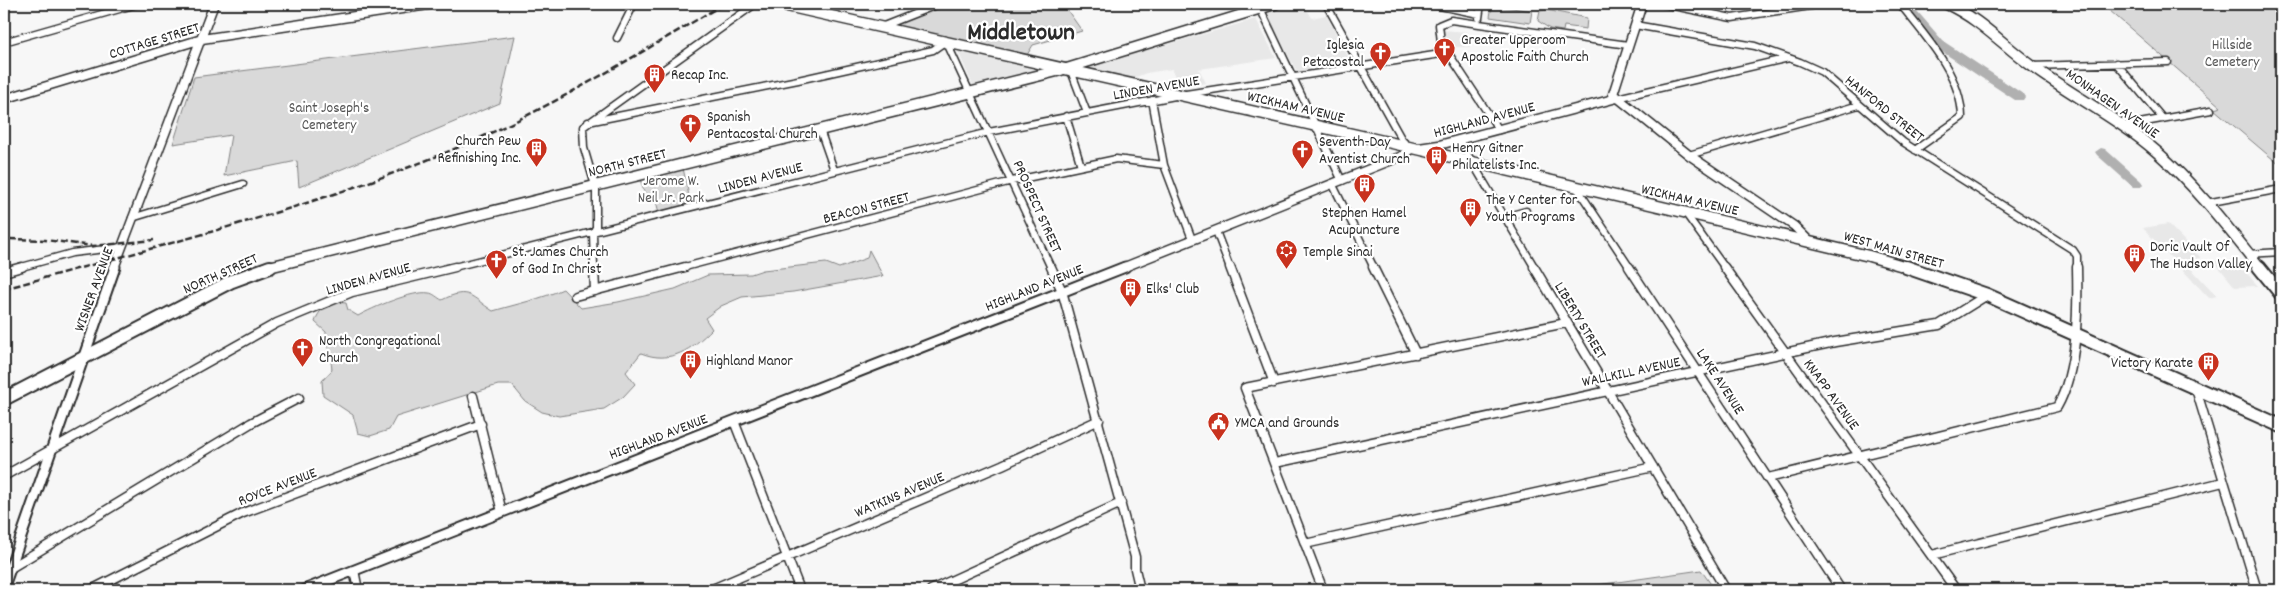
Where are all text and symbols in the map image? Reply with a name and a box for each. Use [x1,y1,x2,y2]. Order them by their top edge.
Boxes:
district label: Middletown [967,16,1075,52]
street label: COTTAGE STREET [107,18,203,66]
place label: Greater Upperoom Apostolic Faith Church [1461,30,1589,69]
place label: Iglesia Petacostal [1303,35,1365,74]
park label: Hillside Cemetery [2205,35,2260,74]
church icon: Greater Upperoom Apostolic Faith Church [1433,36,1457,67]
church icon: Iglesia Petacostal [1368,41,1392,72]
building icon: Recap Inc. [643,62,667,93]
street label: MONHAGEN AVENUE [2061,64,2163,145]
place label: Recap Inc. [671,65,728,87]
street label: LINDEN AVENUE [1111,71,1201,107]
street label: HANFORD STREET [1839,71,1928,149]
street label: WICKHAM AVENUE [1245,86,1347,130]
street label: HIGHLAND AVENUE [1431,97,1538,145]
park label: Saint Joseph's Cemetery [289,98,369,137]
place label: Spanish Pentacostal Church [707,107,818,146]
church icon: Spanish Pentacostal Church [679,113,703,144]
place label: Church Pew Refinishing Inc. [438,131,521,170]
place label: Seventh-Day Aventist Church [1319,132,1410,171]
building icon: Church Pew Refinishing Inc. [525,137,549,168]
church icon: Seventh-Day Aventist Church [1291,138,1315,169]
place label: Henry Gitner Philatelists Inc. [1452,138,1539,177]
street label: NORTH STREET [586,144,669,184]
building icon: Henry Gitner Philatelists Inc. [1424,144,1448,175]
street label: LINDEN AVENUE [716,157,806,201]
street label: PROSPECT STREET [1006,157,1066,257]
park label: Jerome W. Neil Jr. Park [638,171,704,210]
building icon: Stephen Hamel Acupuncture [1352,172,1376,203]
street label: WICKHAM AVENUE [1639,179,1741,223]
street label: BEACON STREET [821,187,912,231]
place label: The Y Center for Youth Programs [1486,190,1578,229]
building icon: The Y Center for Youth Programs [1458,196,1482,227]
place label: Stephen Hamel Acupuncture [1322,203,1407,242]
street label: WEST MAIN STREET [1841,226,1946,276]
place label: Doric Vault Of The Hudson Valley [2150,237,2252,276]
synagogue icon: Temple Sinai [1275,239,1299,270]
place label: St. James Church of God In Christ [512,242,609,281]
place label: Temple Sinai [1303,242,1373,264]
building icon: Doric Vault Of The Hudson Valley [2122,243,2146,274]
street label: WISNER AVENUE [69,244,120,335]
church icon: St. James Church of God In Christ [484,248,508,279]
street label: NORTH STREET [180,249,262,301]
street label: LINDEN AVENUE [324,257,414,303]
street label: HIGHLAND AVENUE [982,259,1087,319]
building icon: Elks' Club [1118,276,1142,307]
street label: LIBERTY STREET [1548,278,1611,364]
place label: Elks' Club [1146,279,1199,301]
place label: North Congregational Church [319,331,441,370]
church icon: North Congregational Church [291,337,315,368]
street label: LAKE AVENUE [1690,345,1749,420]
building icon: Highland Manor [678,348,702,379]
building icon: Victory Karate [2197,350,2221,381]
place label: Highland Manor [706,351,793,373]
street label: WALLKILL AVENUE [1580,352,1683,394]
place label: Victory Karate [2111,353,2193,375]
street label: KNAPP AVENUE [1797,355,1864,435]
street label: HIGHLAND AVENUE [606,409,711,467]
public building icon: YMCA and Grounds [1207,410,1231,441]
place label: YMCA and Grounds [1235,413,1339,435]
street label: ROYCE AVENUE [235,463,320,513]
street label: WATKINS AVENUE [852,467,948,525]

